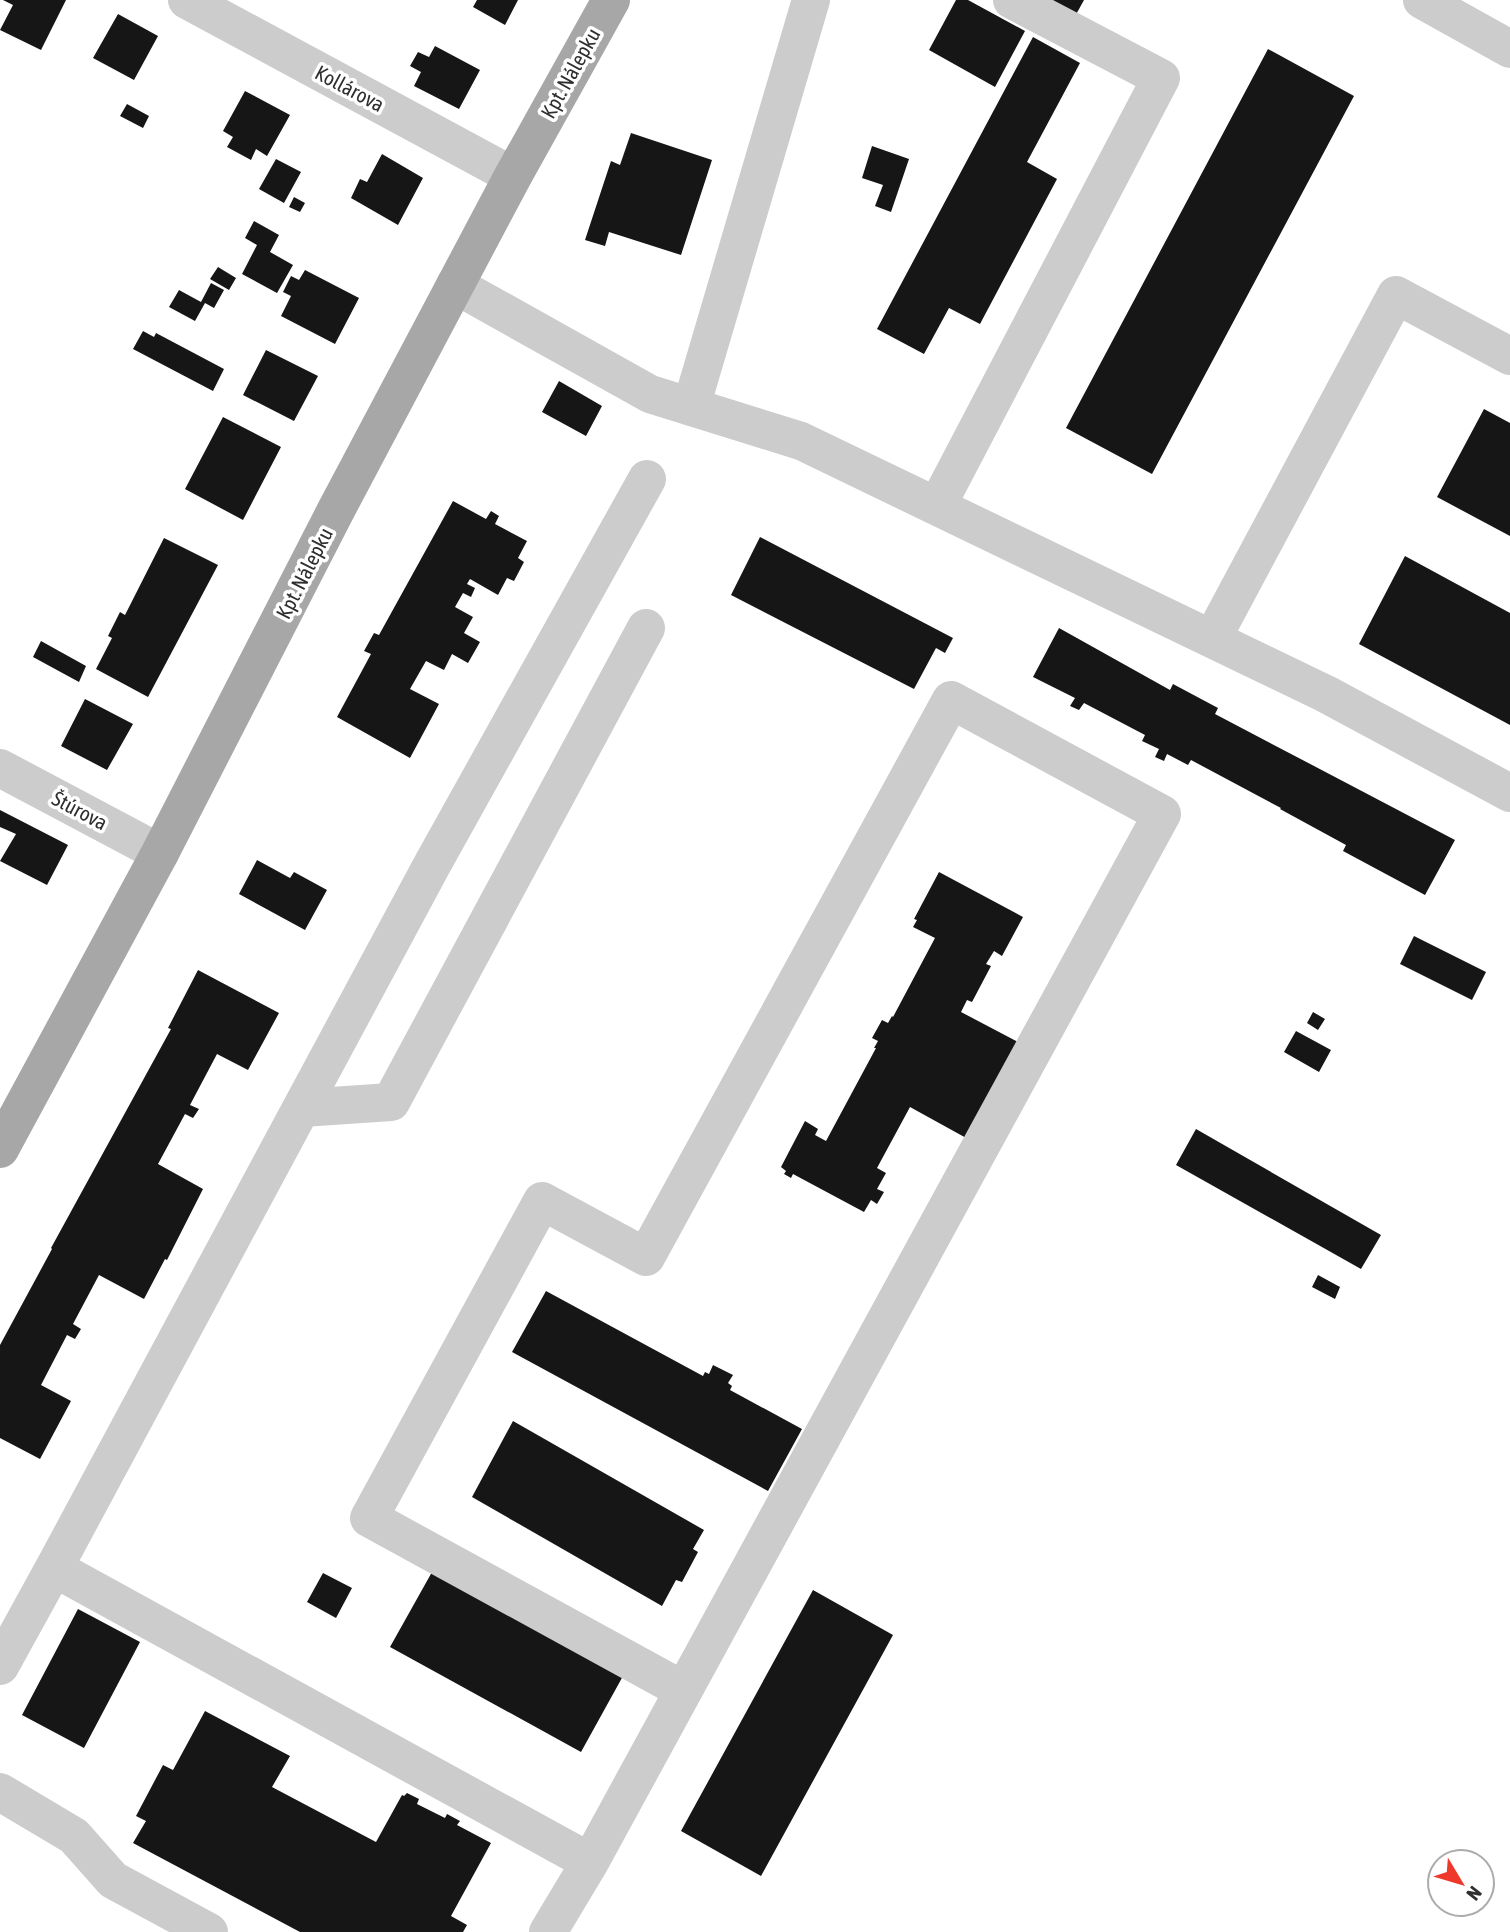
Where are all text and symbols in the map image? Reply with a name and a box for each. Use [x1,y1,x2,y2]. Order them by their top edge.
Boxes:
street label: Kpt. Nálepku [535,24,605,122]
street label: Kollárova [311,60,389,116]
street label: Kpt. Nálepku [271,523,337,623]
street label: Štúrova [48,786,112,834]
north arrow [1426,1848,1496,1918]
text: N [1462,1882,1487,1905]

